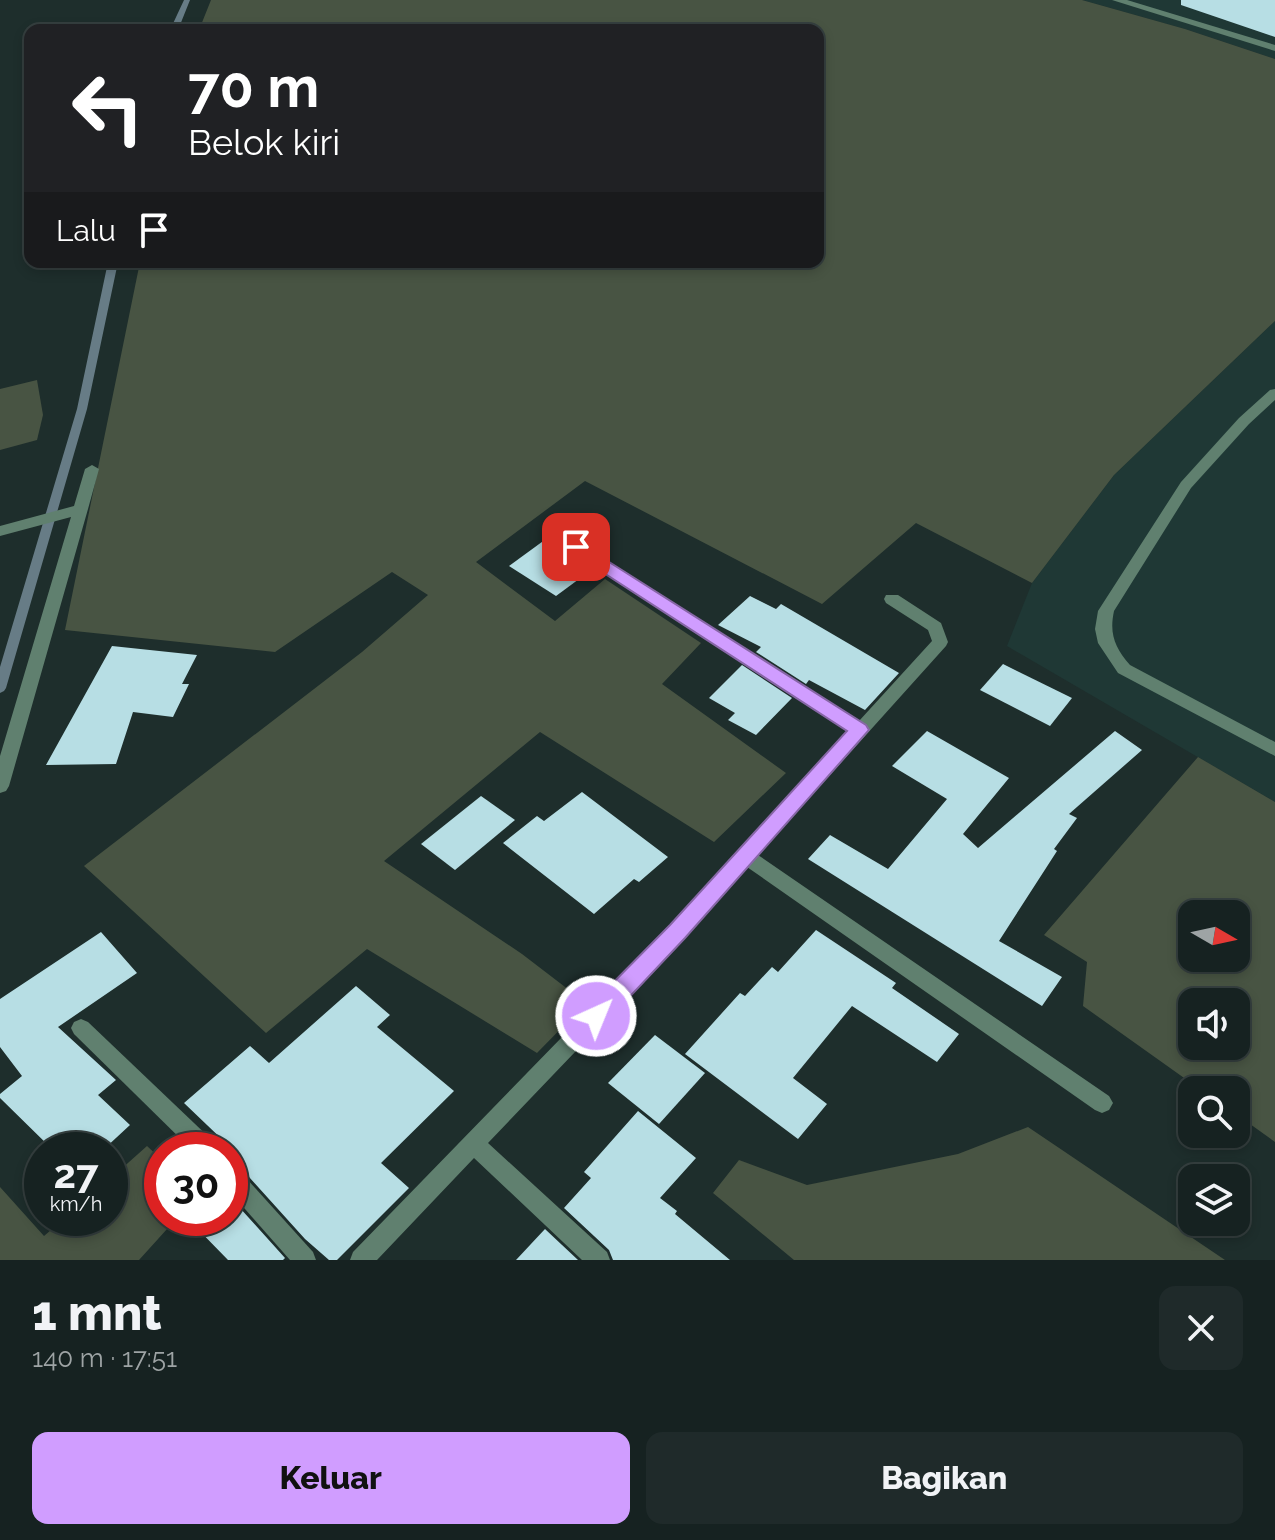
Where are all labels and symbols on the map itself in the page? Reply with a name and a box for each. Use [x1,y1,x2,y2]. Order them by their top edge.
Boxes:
pin [542,513,610,581]
north arrow [1178,900,1250,972]
position arrow [554,974,638,1058]
speed limit sign: 30 [144,1132,248,1236]

